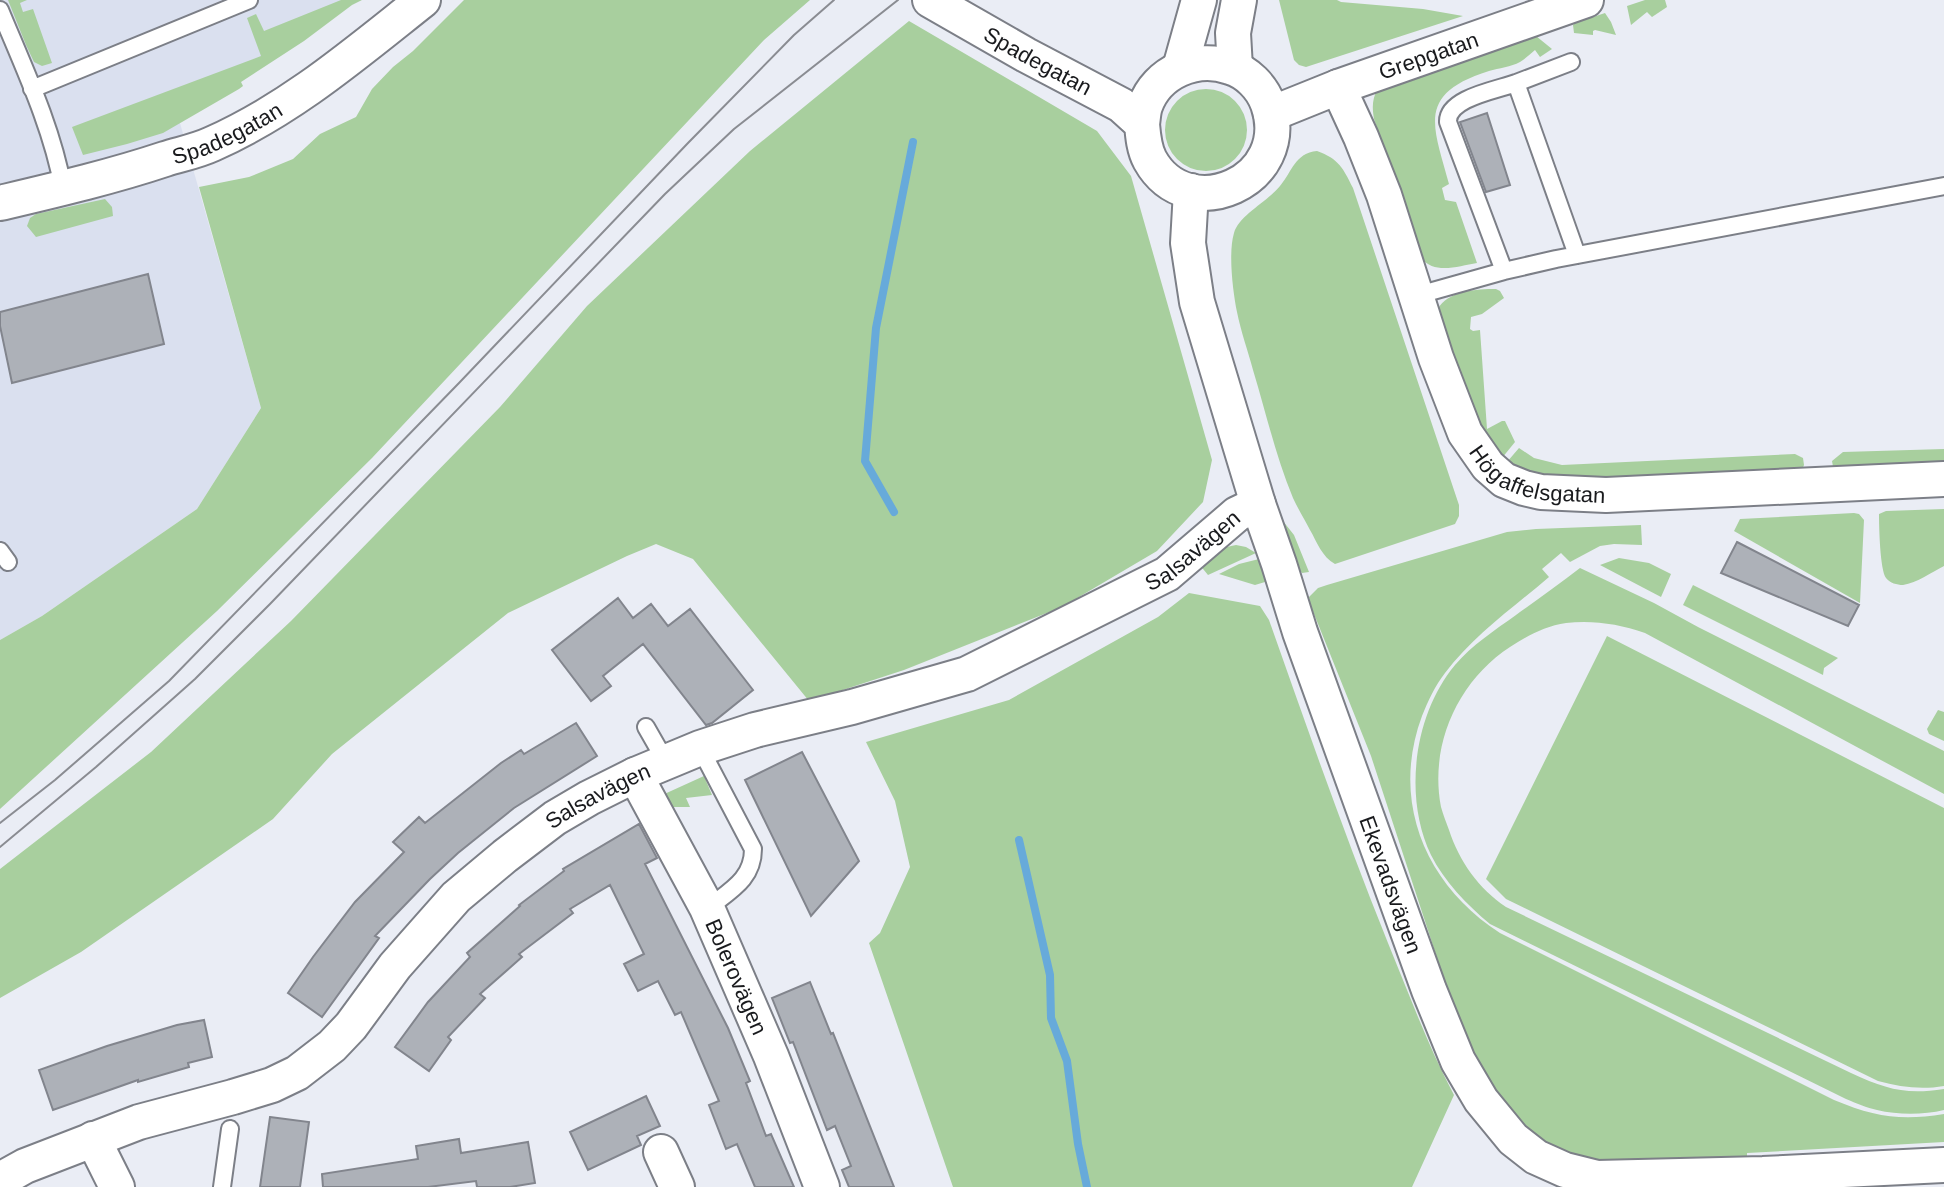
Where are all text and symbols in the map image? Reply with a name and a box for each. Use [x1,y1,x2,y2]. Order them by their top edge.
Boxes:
street label: Spadegatan [980,21,1096,100]
street label: Grepgatan [1375,26,1482,84]
street label: Spadegatan [169,97,286,169]
street label: Högaffelsgatan [1465,440,1606,507]
street label: Salsavägen [1141,505,1245,596]
street label: Salsavägen [540,758,654,834]
street label: Ekevadsvägen [1355,812,1427,957]
street label: Bolerovägen [701,915,773,1038]

